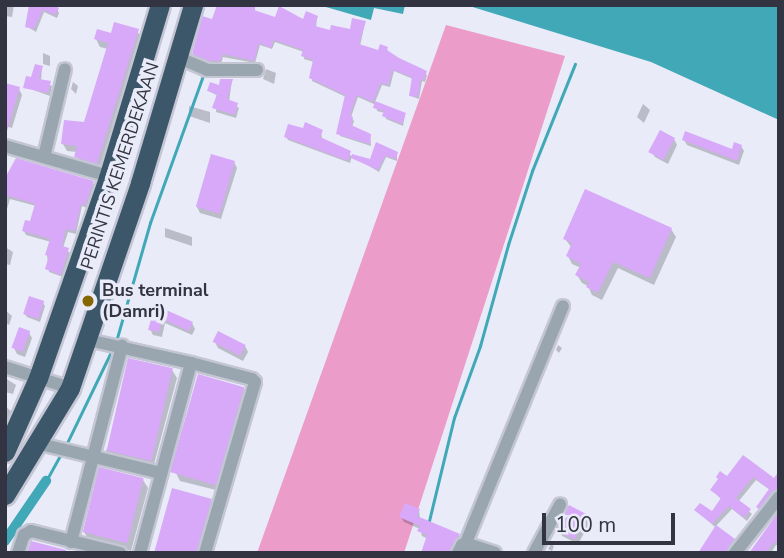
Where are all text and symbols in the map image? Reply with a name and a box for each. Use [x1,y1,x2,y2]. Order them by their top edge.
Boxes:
street label: PERINTIS KEMERDEKAAN [76,60,164,272]
place label: Bus terminal (Damri) [102,280,209,322]
marker: Bus terminal (Damri) [80,293,96,309]
scale bar [546,498,679,542]
text: 100 m [555,511,616,539]

